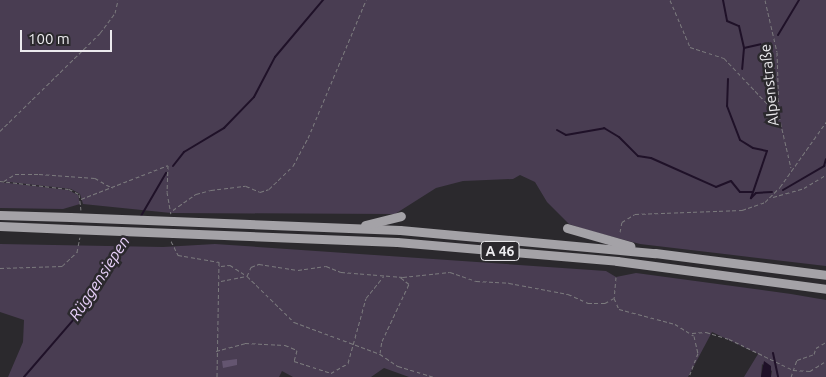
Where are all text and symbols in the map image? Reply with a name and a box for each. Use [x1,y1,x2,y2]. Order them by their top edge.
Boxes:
scale bar [22,20,115,52]
text: 100 m [28,30,70,47]
street label: Alpenstraße [756,43,782,127]
water label: Rüggensiepen [65,232,133,324]
road number: A 46 [480,240,520,262]

